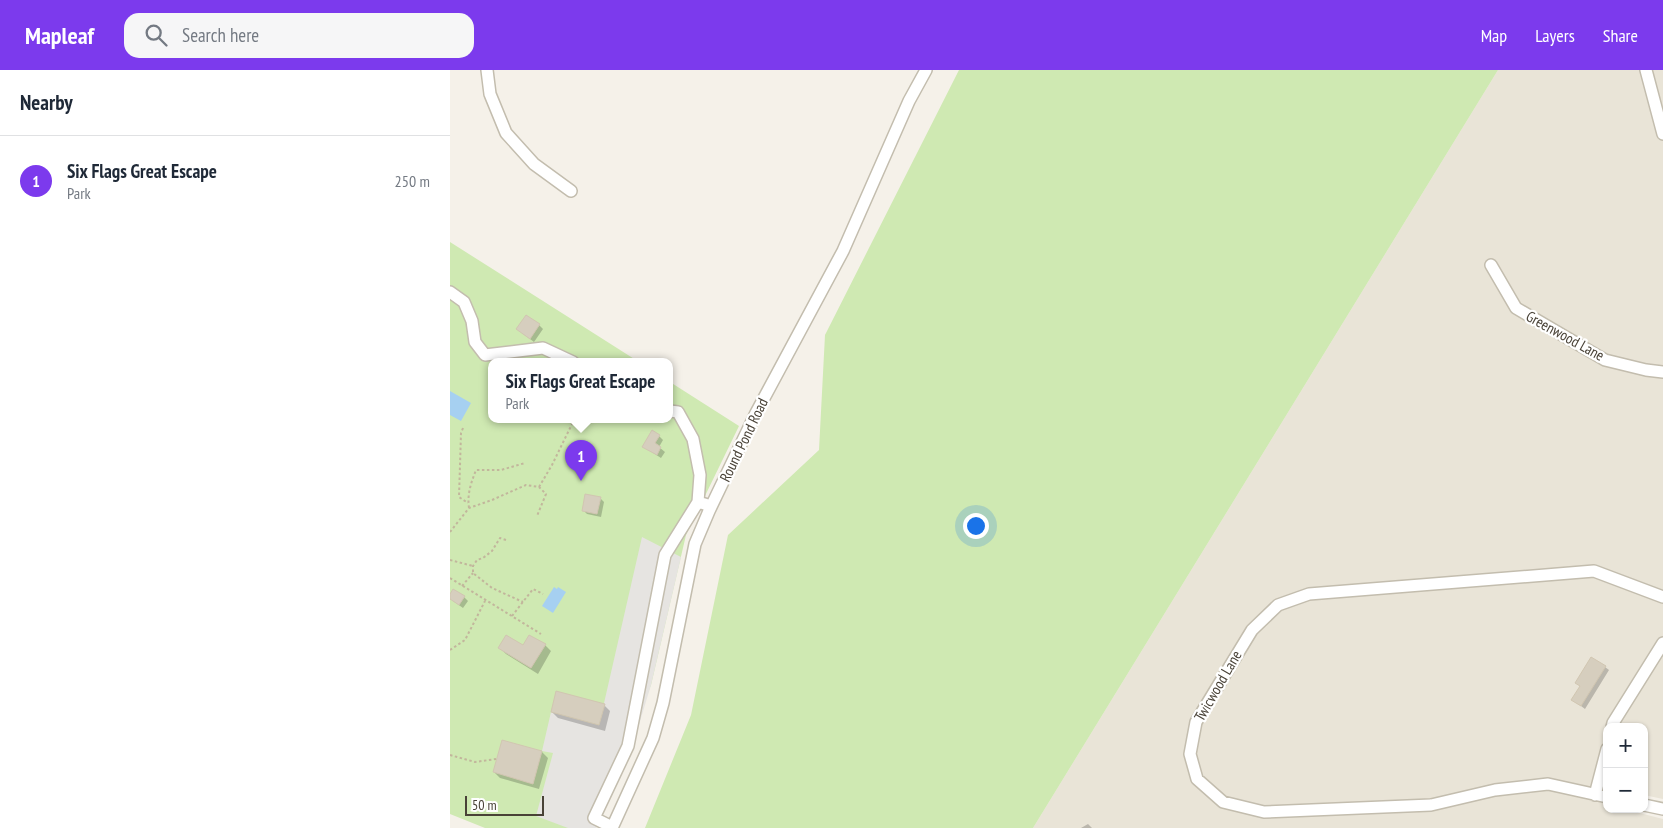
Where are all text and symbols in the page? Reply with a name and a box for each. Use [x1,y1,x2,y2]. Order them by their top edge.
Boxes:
search box [124,13,474,58]
text: Mapleaf [25,20,94,51]
icon: search [142,21,170,49]
text: Search here [182,23,259,47]
text: Map [1481,24,1507,47]
text: Layers [1535,24,1575,47]
text: Share [1603,24,1638,47]
text: Nearby [20,89,73,116]
text: Six Flags Great Escape [67,159,217,183]
text: 1 [32,171,40,191]
text: 250 m [395,171,430,191]
text: Park [67,183,91,203]
street label: Greenwood Lane [1523,306,1608,365]
popup [488,358,673,423]
text: Six Flags Great Escape [506,369,656,393]
text: Park [506,393,529,413]
street label: Round Pond Road [715,395,772,485]
pin: 1 [565,440,597,481]
your location [963,513,989,539]
street label: Twicwood Lane [1190,647,1245,725]
map controls [1603,723,1648,813]
button: + [1603,723,1648,768]
button: − [1603,768,1648,813]
scale bar [465,793,544,816]
text: 50 m [472,796,497,814]

